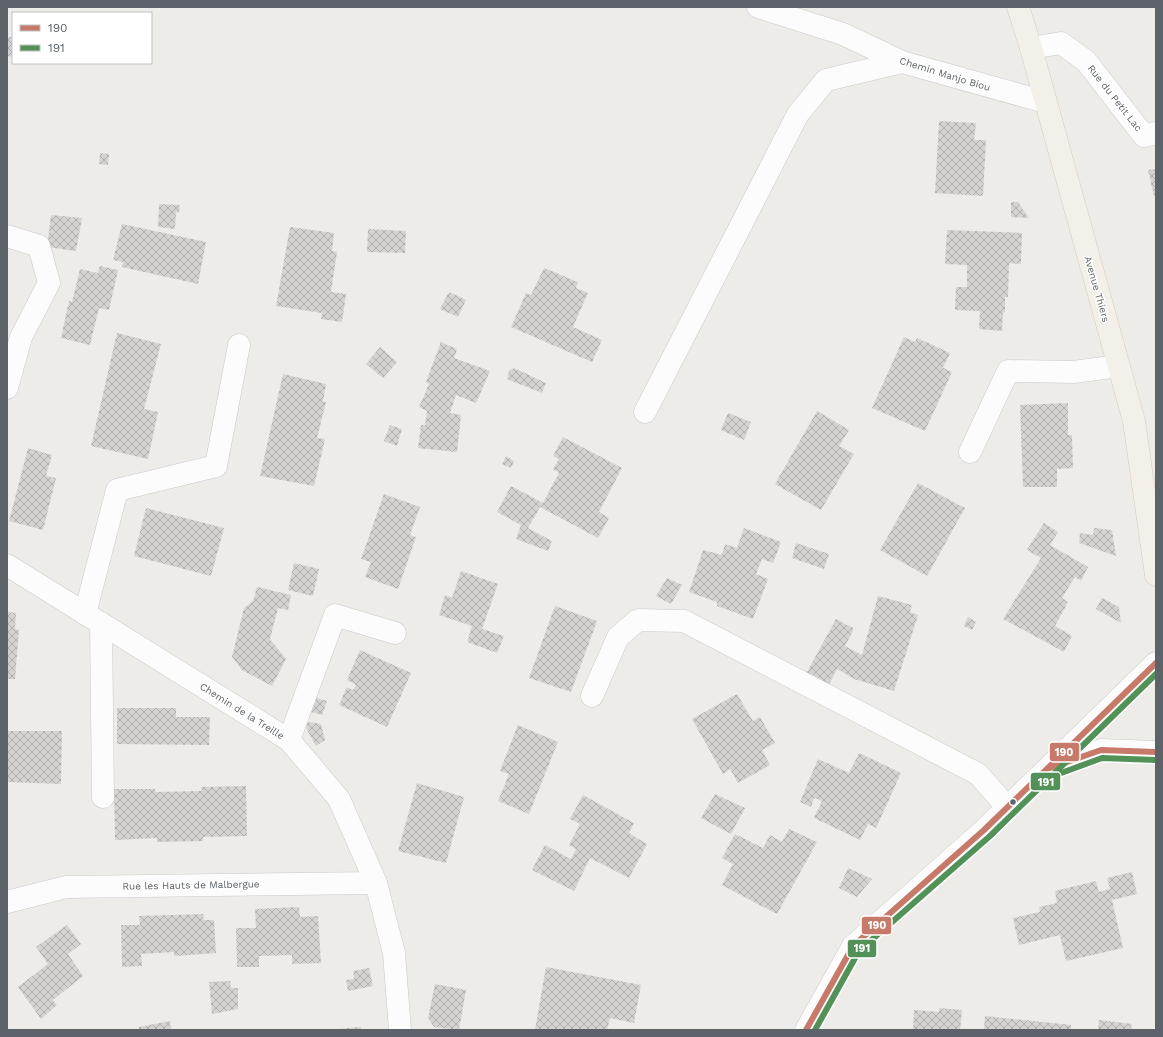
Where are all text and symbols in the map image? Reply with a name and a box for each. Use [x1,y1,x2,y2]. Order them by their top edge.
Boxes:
legend [12,12,152,64]
text: 190 [48,21,68,35]
text: 191 [48,41,65,55]
street label: Chemin Manjo Biou [898,55,992,93]
street label: Rue du Petit Lac [1086,63,1145,134]
street label: Avenue Thiers [1082,255,1112,323]
street label: Chemin de la Treille [198,681,286,742]
line badge: 190 [1049,742,1080,762]
text: 190 [1055,746,1073,759]
line badge: 191 [1030,772,1061,791]
text: 191 [1038,776,1054,789]
unlabelled marker [1008,797,1018,807]
street label: Rue les Hauts de Malbergue [122,878,260,892]
line badge: 190 [861,916,892,935]
text: 190 [868,919,886,932]
line badge: 191 [847,939,877,958]
text: 191 [854,942,870,955]

